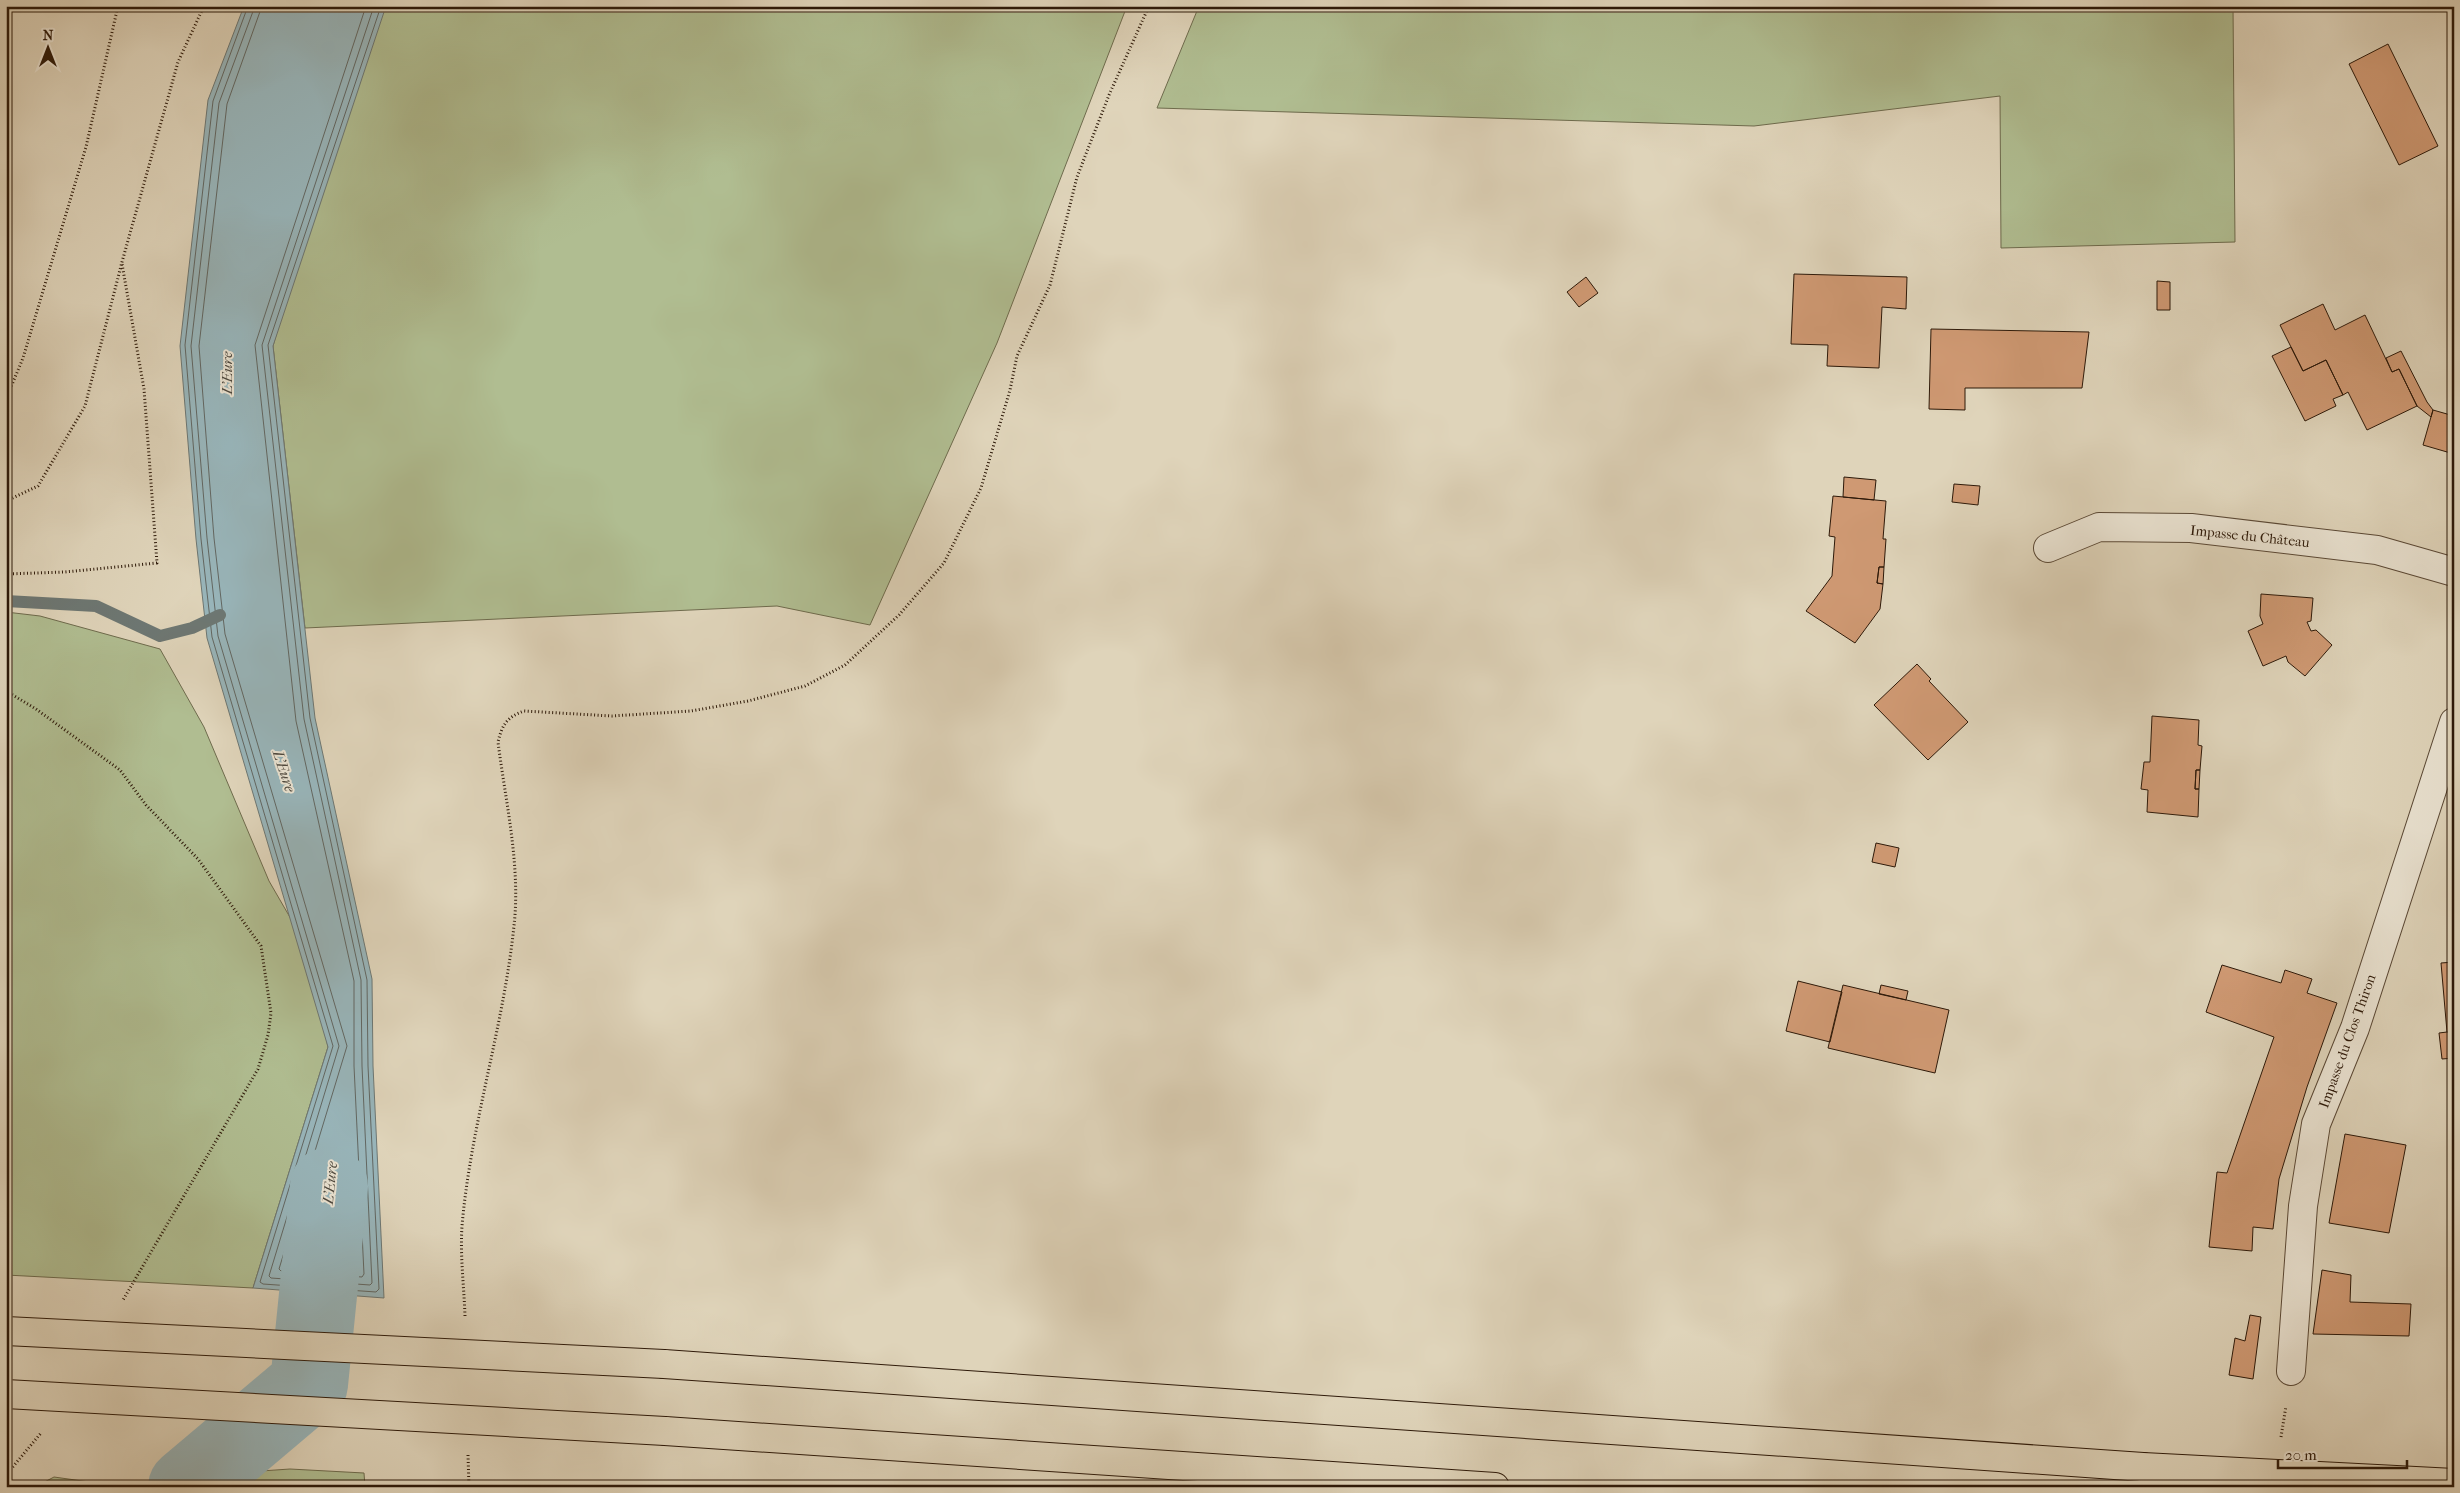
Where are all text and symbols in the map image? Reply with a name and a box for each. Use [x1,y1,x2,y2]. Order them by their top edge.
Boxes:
north arrow [22,22,72,72]
text: N [43,27,54,44]
water label: L'Eure [218,351,236,395]
street label: Impasse du Château [2189,522,2311,551]
water label: L'Eure [269,747,299,795]
street label: Impasse du Clos Thiron [2315,972,2380,1110]
water label: L'Eure [319,1160,341,1206]
scale bar [2278,1438,2406,1470]
text: 20 m [2285,1446,2317,1464]

